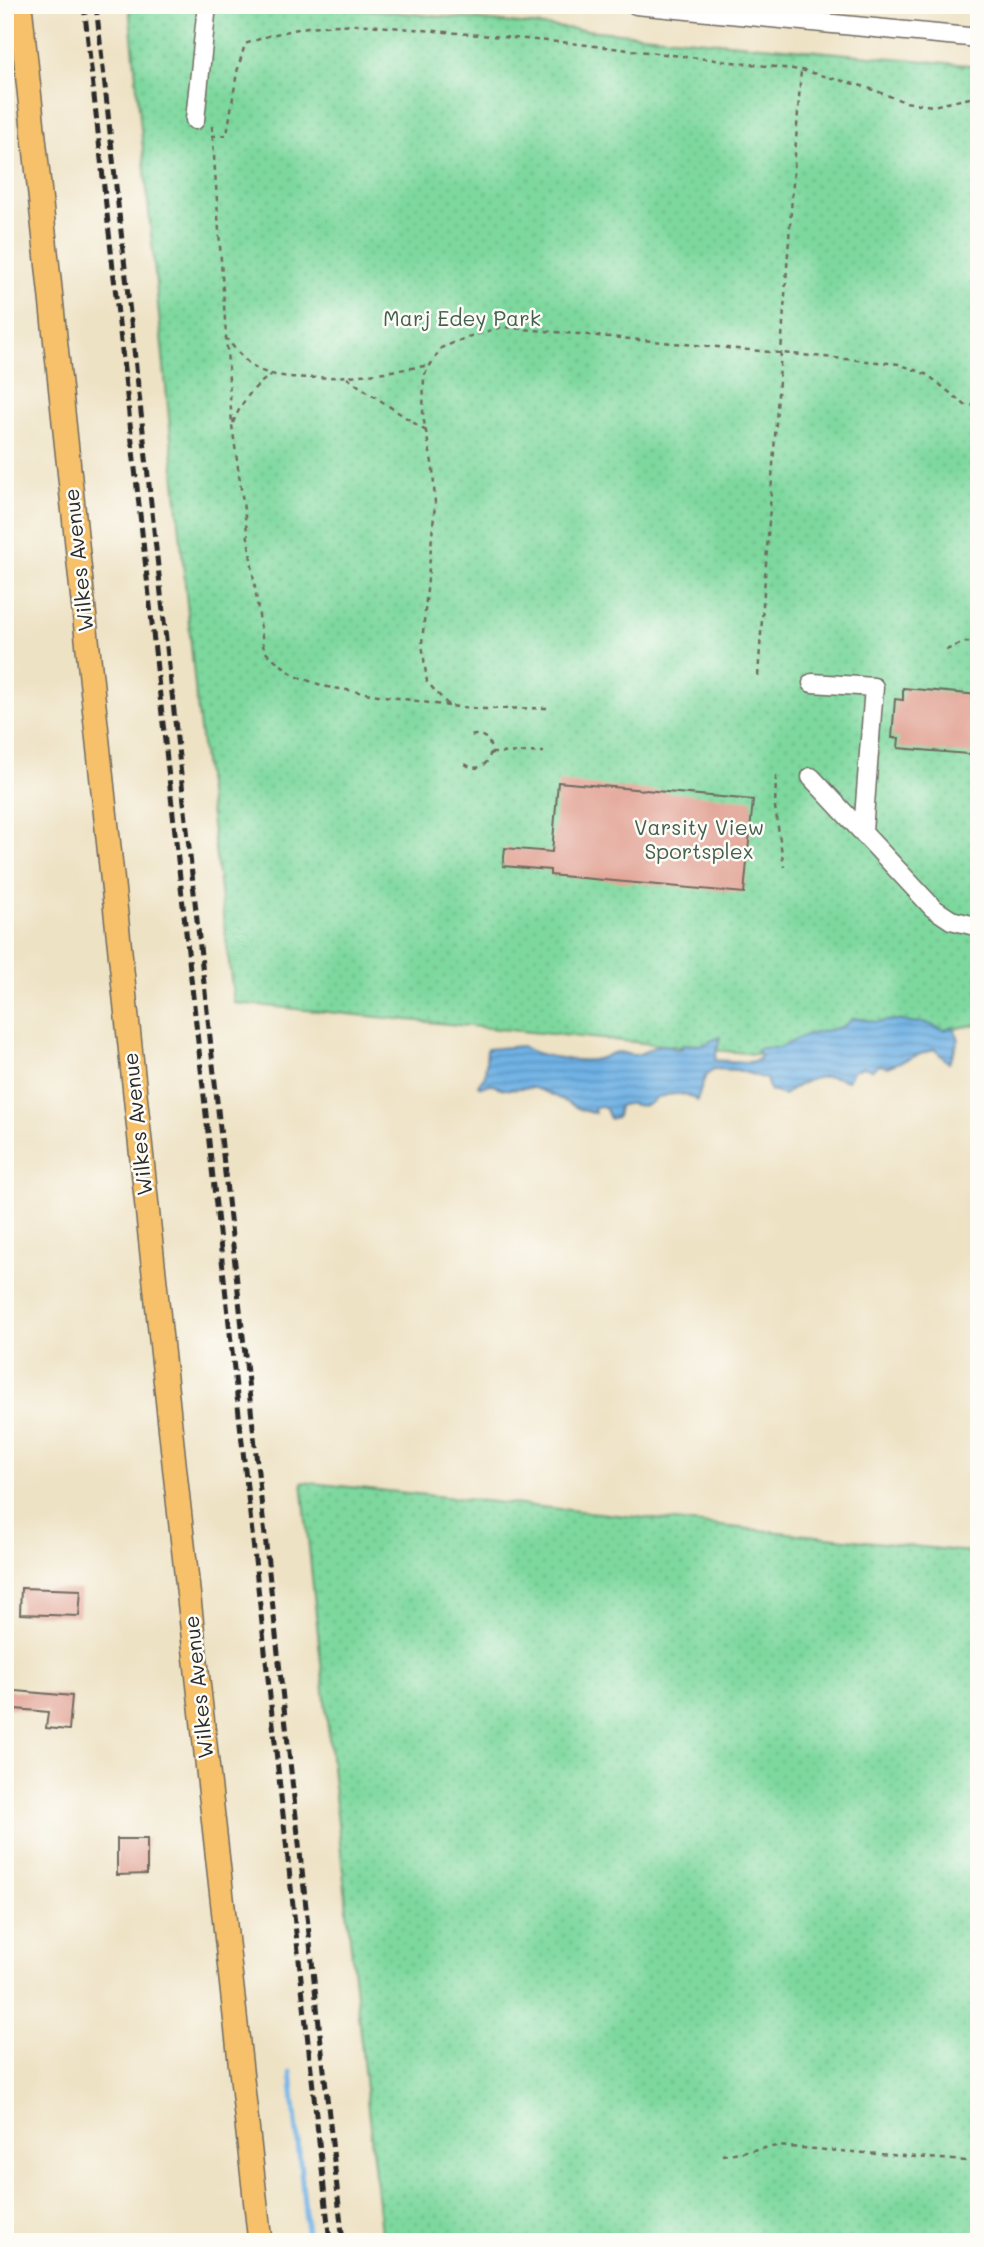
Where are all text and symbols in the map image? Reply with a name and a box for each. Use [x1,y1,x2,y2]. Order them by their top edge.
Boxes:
park label: Marj Edey Park [383,304,541,331]
street label: Wilkes Avenue [57,487,98,633]
park label: Varsity View Sportsplex [634,813,764,864]
street label: Wilkes Avenue [116,1051,157,1197]
street label: Wilkes Avenue [177,1614,218,1760]

